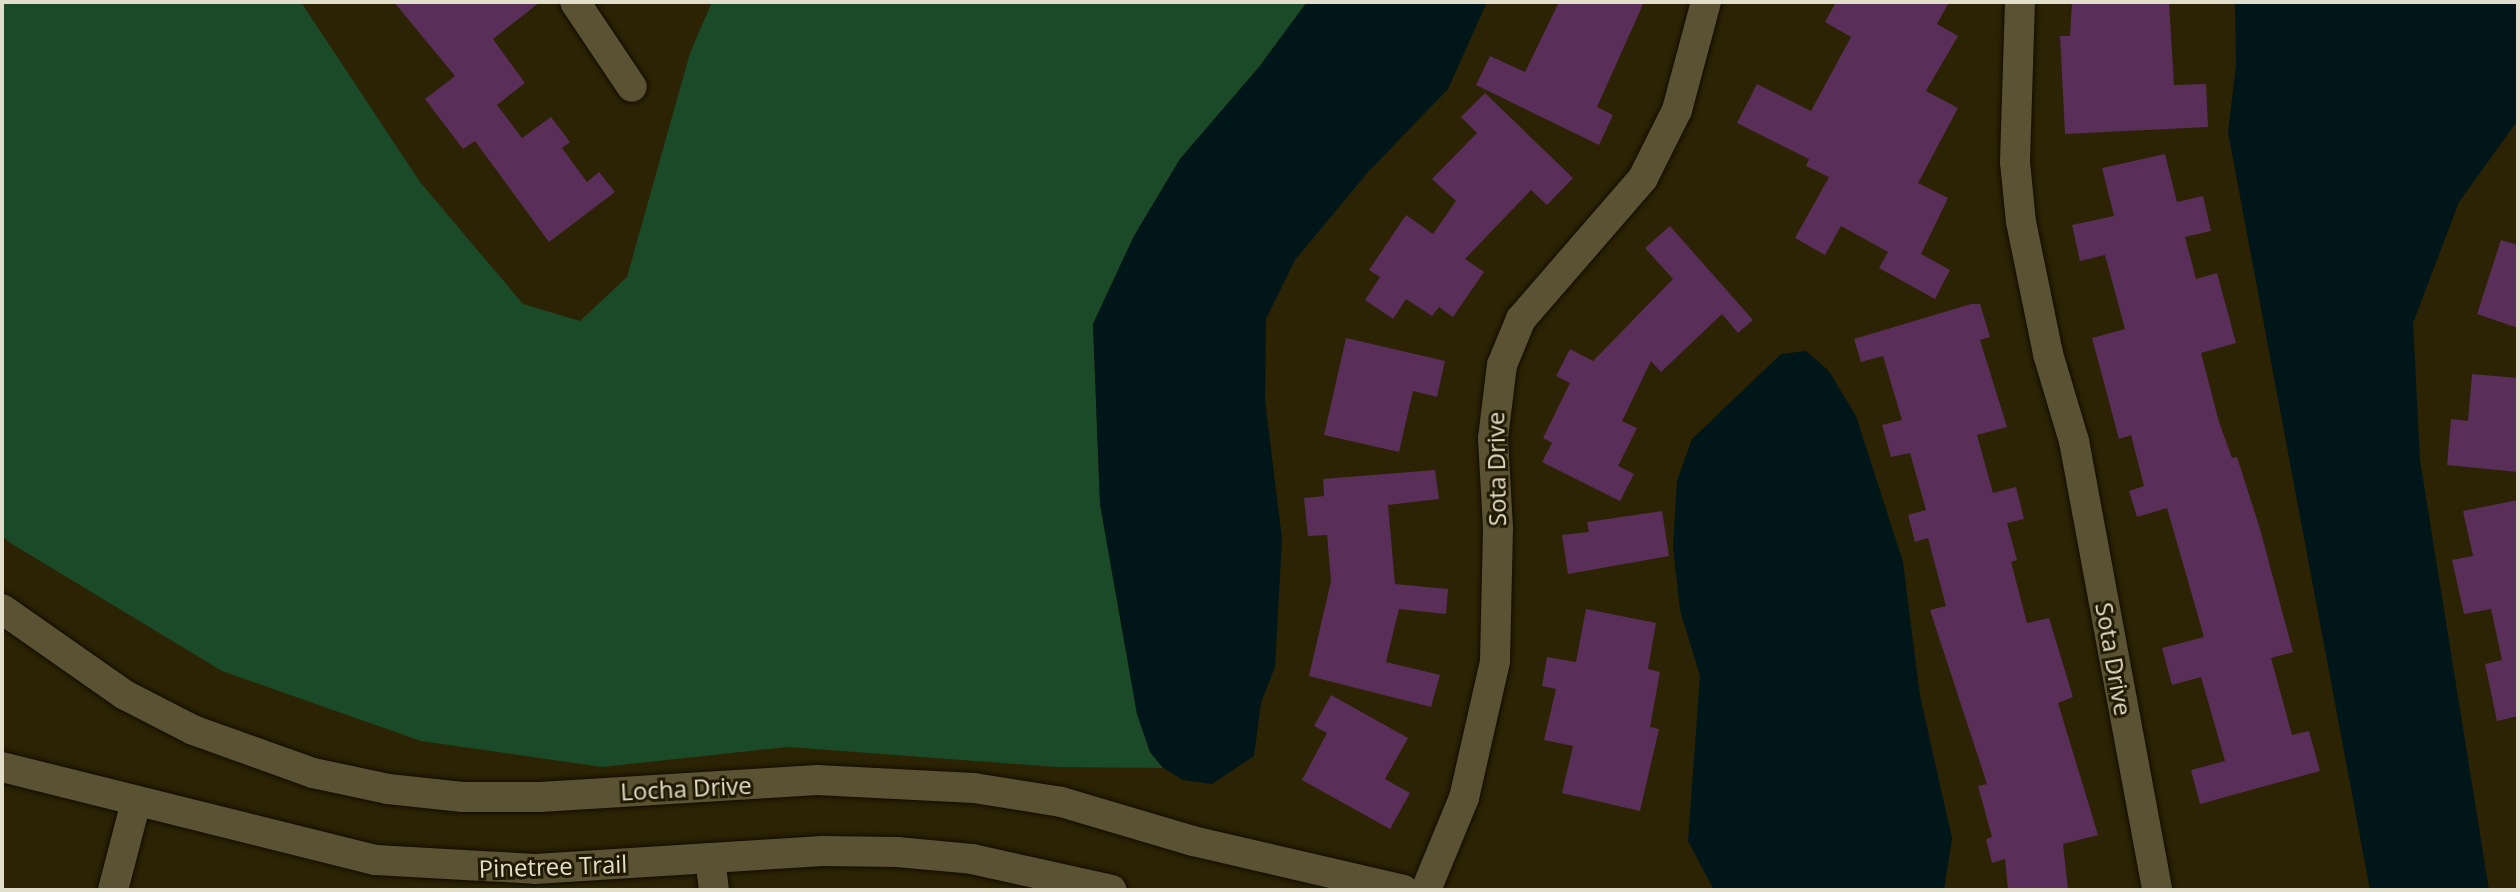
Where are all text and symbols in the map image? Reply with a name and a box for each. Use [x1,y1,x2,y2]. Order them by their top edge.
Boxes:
street label: Sota Drive [1481,412,1511,526]
street label: Sota Drive [2090,600,2138,718]
street label: Locha Drive [620,770,752,806]
street label: Pinetree Trail [478,849,628,883]

